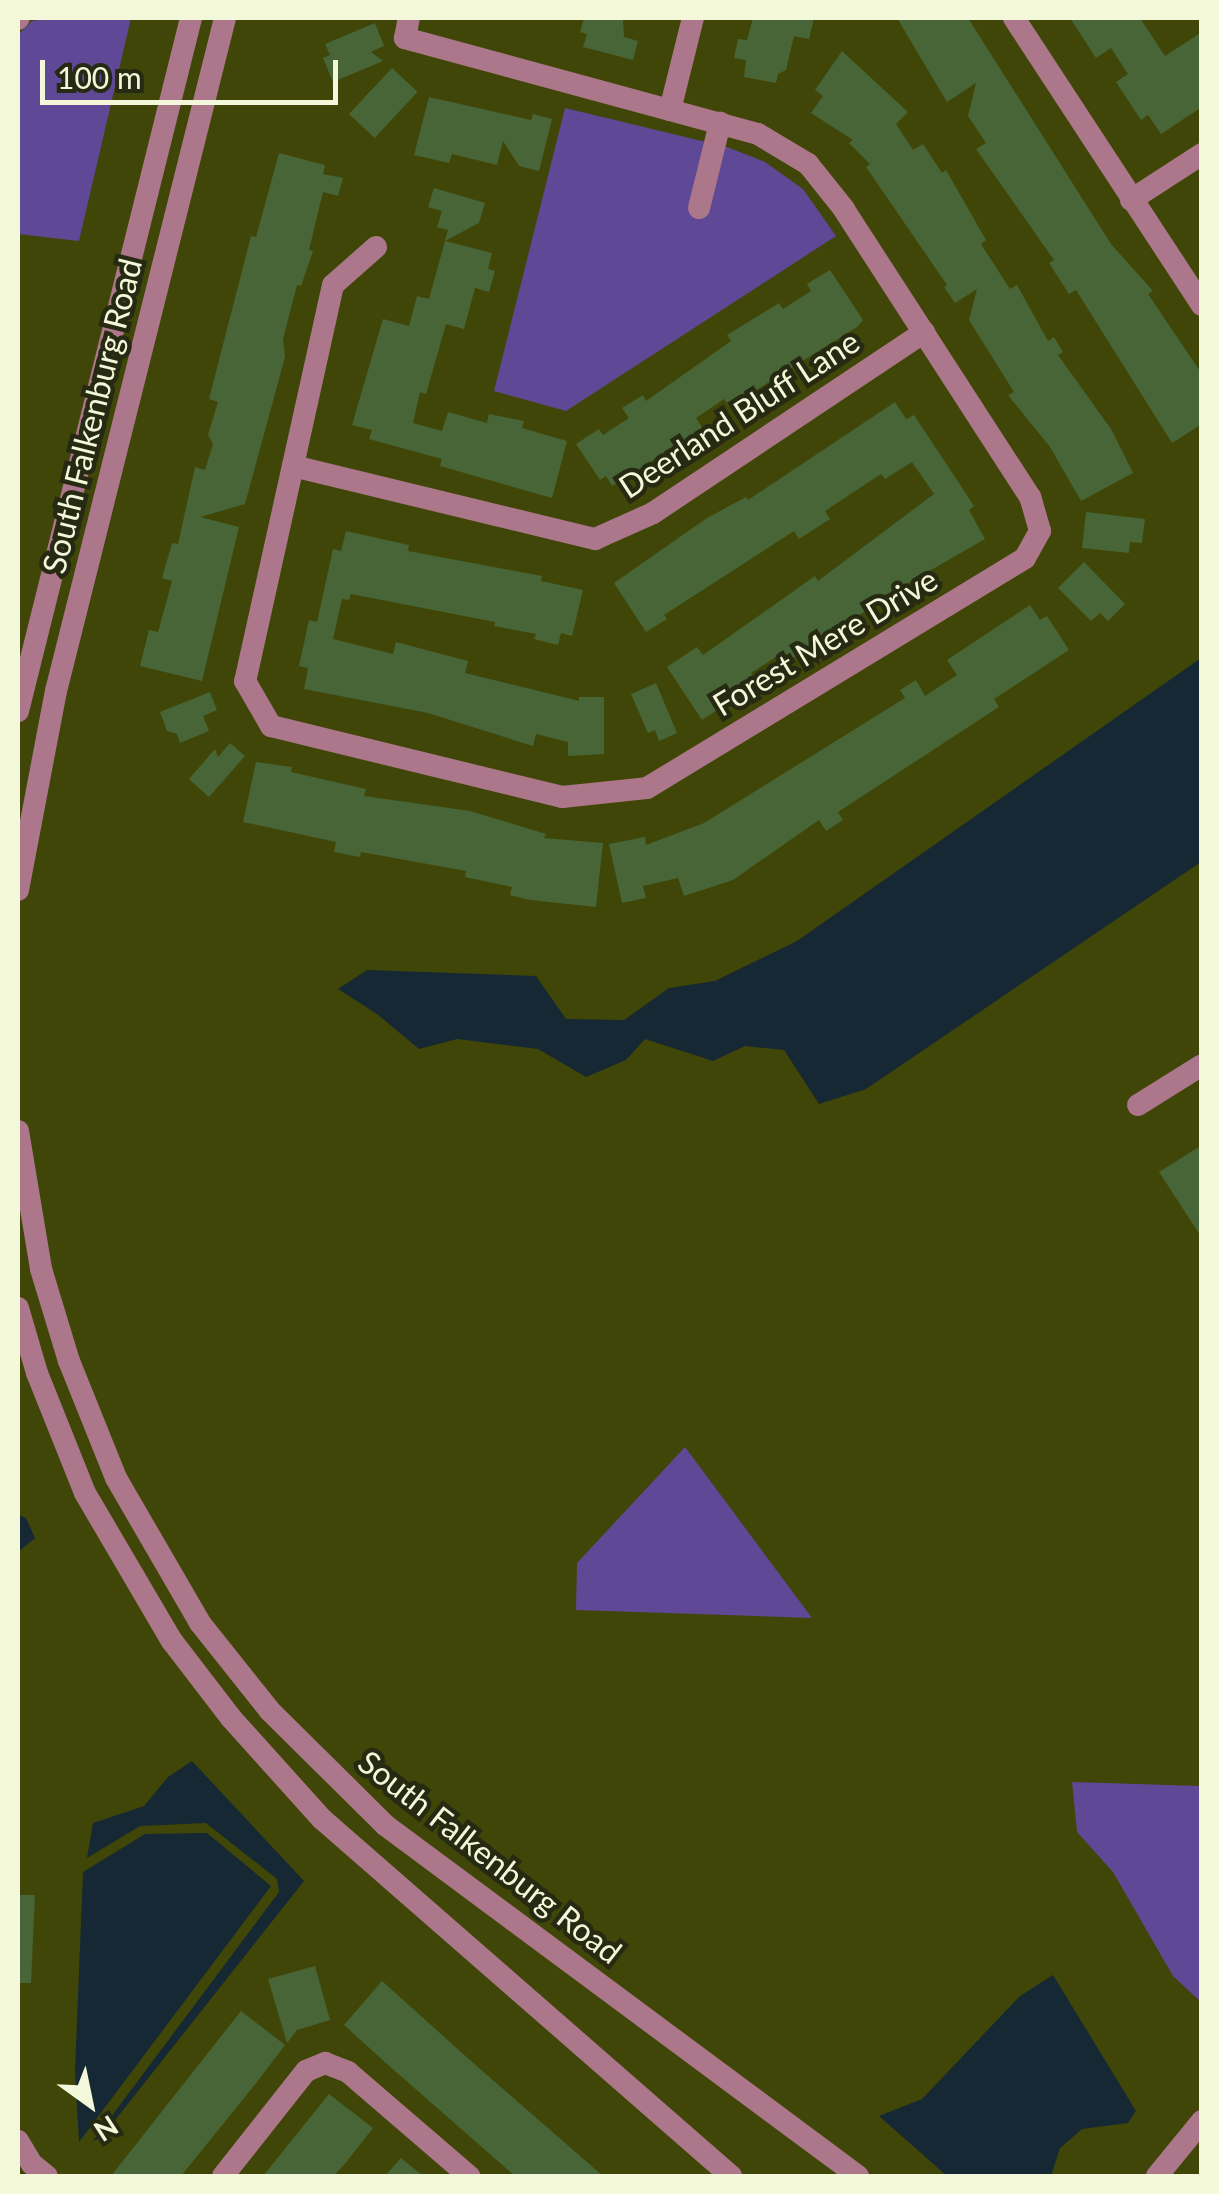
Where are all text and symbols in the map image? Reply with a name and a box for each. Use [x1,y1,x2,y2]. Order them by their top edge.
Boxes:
scale bar [45,40,342,102]
text: 100 m [57,59,142,95]
street label: South Falkenburg Road [34,255,150,577]
street label: Deerland Bluff Lane [611,322,867,506]
street label: Forest Mere Drive [706,560,944,724]
street label: South Falkenburg Road [351,1742,629,1972]
north arrow [40,2054,140,2154]
text: N [88,2109,125,2149]

